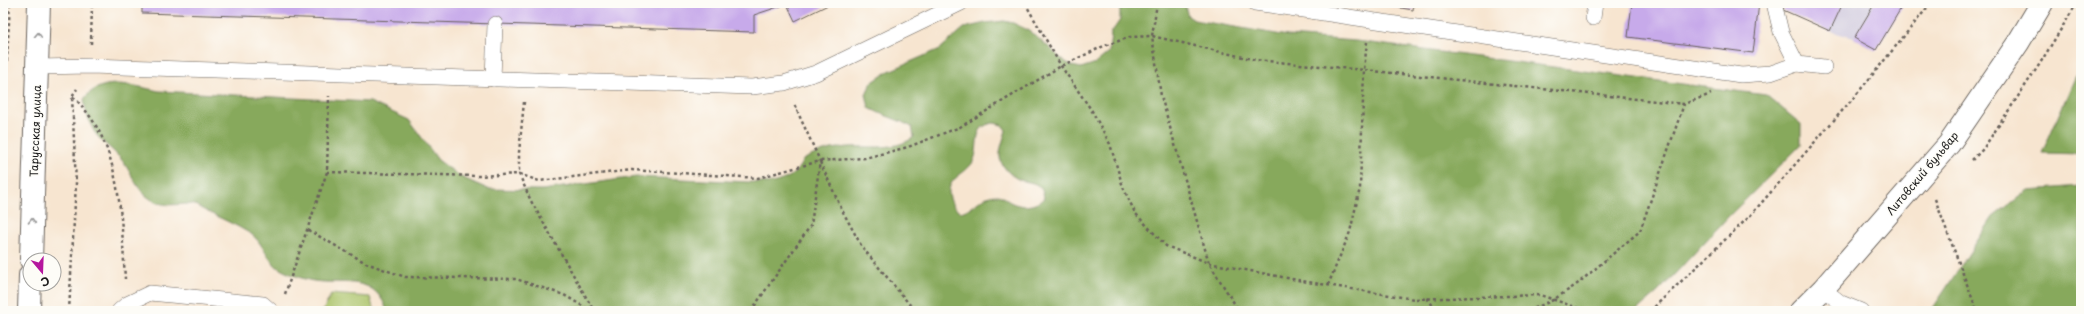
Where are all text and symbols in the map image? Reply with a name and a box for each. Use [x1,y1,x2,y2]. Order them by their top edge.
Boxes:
one-way arrow [34,32,42,38]
street label: Тарусская улица [25,85,45,177]
street label: Литовский бульвар [1882,127,1962,219]
one-way arrow [28,218,36,224]
north arrow [22,252,62,292]
text: С [39,273,52,291]

